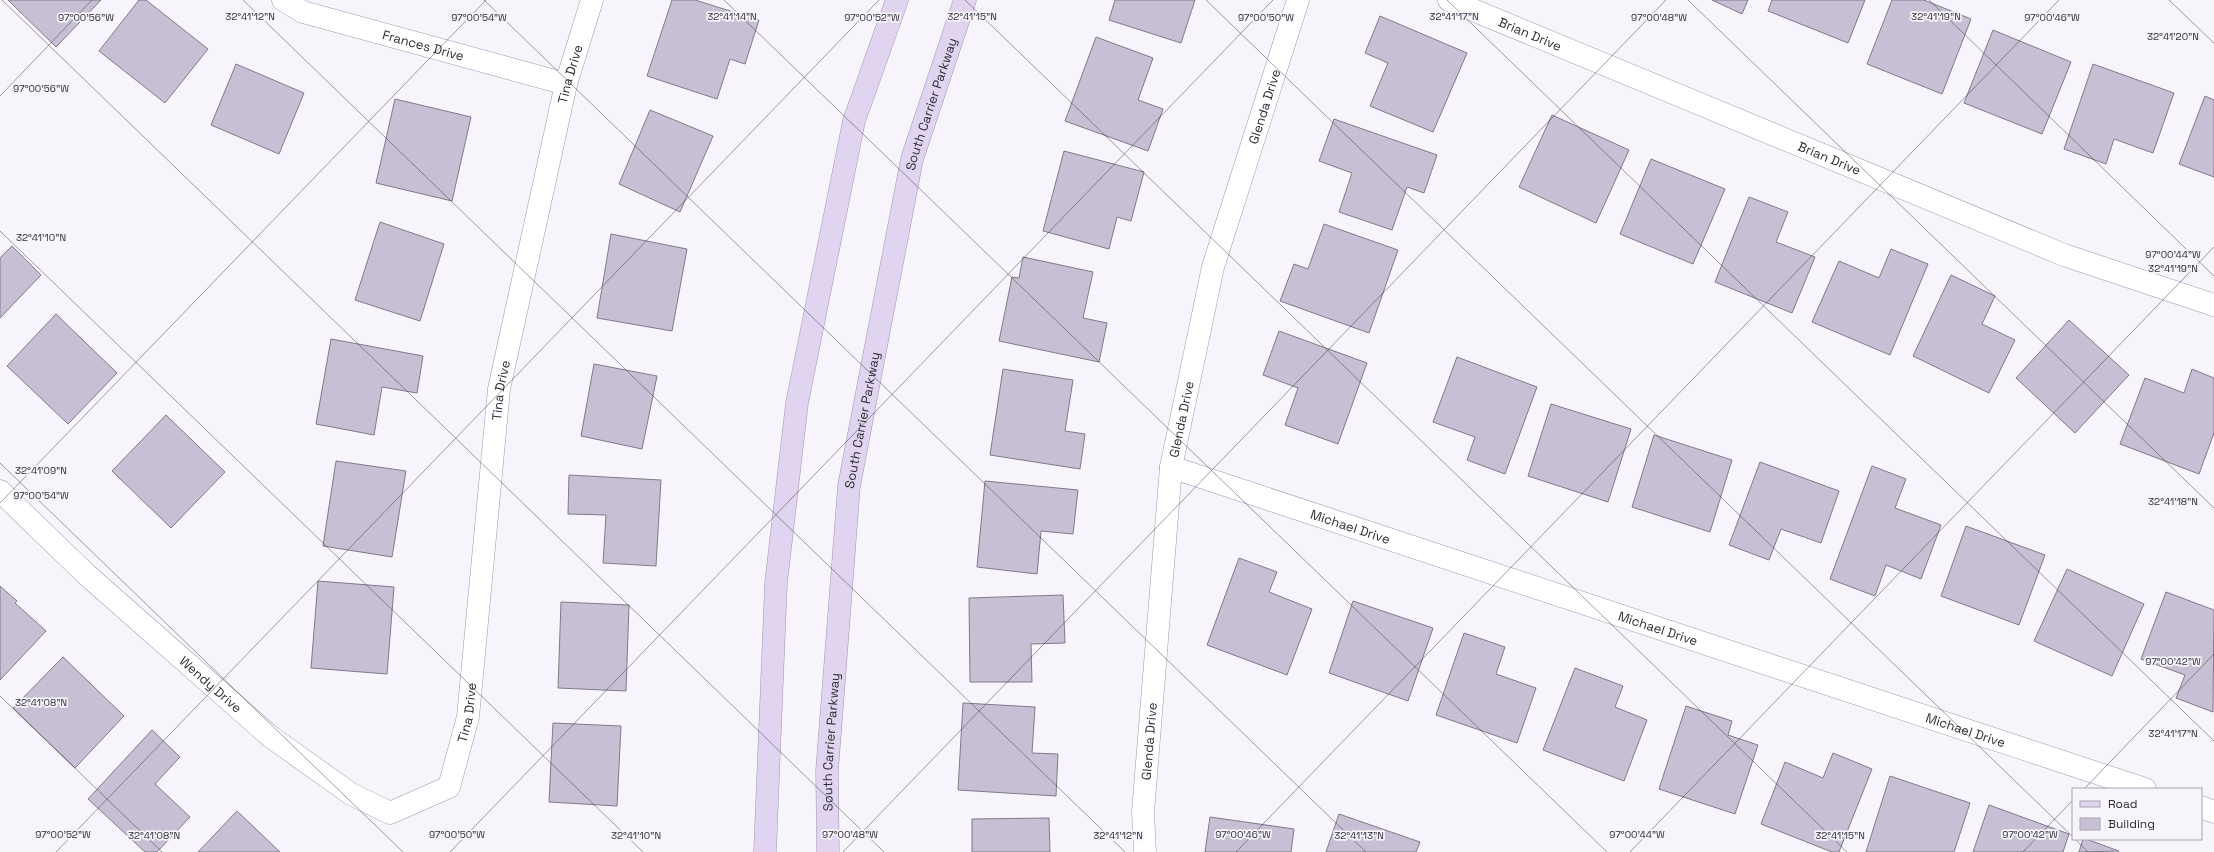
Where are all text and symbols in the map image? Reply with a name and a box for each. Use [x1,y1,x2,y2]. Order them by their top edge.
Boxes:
text: 32°41'12"N [225,10,275,23]
text: 32°41'14"N [707,10,757,23]
text: 32°41'15"N [947,10,997,23]
text: 32°41'17"N [1429,10,1479,23]
text: 32°41'19"N [1911,10,1961,23]
text: 97°00'56"W [58,11,114,24]
text: 97°00'54"W [451,11,507,24]
text: 97°00'52"W [844,11,900,24]
text: 97°00'50"W [1238,11,1294,24]
text: 97°00'48"W [1631,11,1687,24]
text: 97°00'46"W [2024,11,2080,24]
street label: Brian Drive [1496,14,1564,55]
street label: Frances Drive [380,26,466,65]
text: 32°41'20"N [2147,30,2199,43]
street label: South Carrier Parkway [902,35,961,172]
street label: Tina Drive [554,43,587,105]
street label: Glenda Drive [1245,67,1284,146]
text: 97°00'56"W [13,82,69,95]
street label: Brian Drive [1795,138,1863,179]
text: 32°41'10"N [16,231,66,244]
text: 97°00'44"W [2145,248,2201,261]
text: 32°41'19"N [2148,262,2198,275]
street label: South Carrier Parkway [841,350,884,490]
street label: Tina Drive [488,359,514,421]
street label: Glenda Drive [1165,379,1198,459]
text: 32°41'09"N [15,464,67,477]
text: 97°00'54"W [13,489,69,502]
text: 32°41'18"N [2148,495,2198,508]
street label: Michael Drive [1308,506,1392,548]
street label: Michael Drive [1616,607,1700,650]
street label: Wendy Drive [176,652,245,717]
text: 97°00'42"W [2145,655,2201,668]
street label: South Carrier Parkway [819,672,844,811]
street label: Tina Drive [453,682,480,745]
text: 32°41'08"N [15,696,67,709]
street label: Glenda Drive [1138,702,1161,781]
street label: Michael Drive [1924,709,2008,751]
text: 32°41'17"N [2148,727,2198,740]
legend [2072,788,2202,840]
text: Road [2108,796,2137,812]
text: Building [2108,816,2155,832]
text: 97°00'52"W [35,828,91,841]
text: 97°00'50"W [429,828,485,841]
text: 97°00'48"W [822,828,878,841]
text: 97°00'46"W [1215,828,1271,841]
text: 97°00'44"W [1609,828,1665,841]
text: 97°00'42"W [2002,828,2058,841]
text: 32°41'08"N [128,829,180,842]
text: 32°41'10"N [611,829,661,842]
text: 32°41'12"N [1093,829,1143,842]
text: 32°41'13"N [1334,829,1384,842]
text: 32°41'15"N [1815,829,1865,842]

